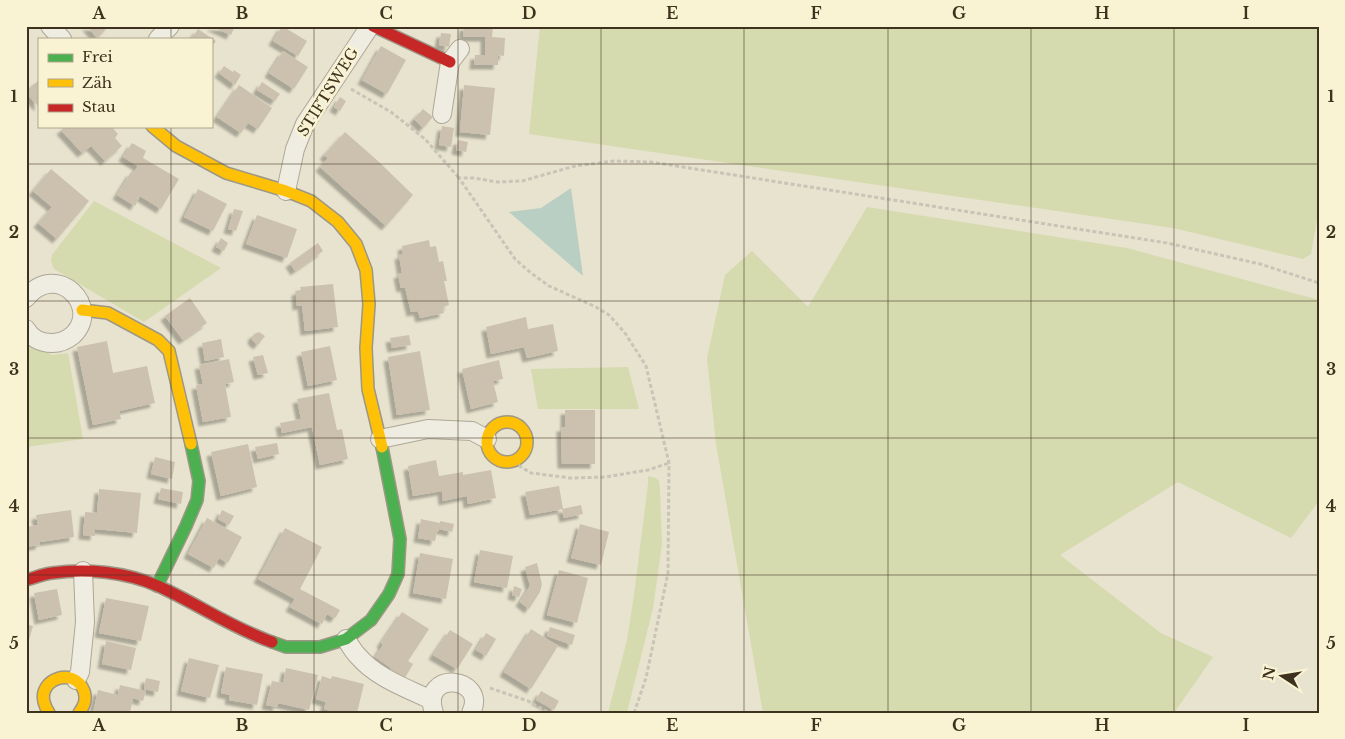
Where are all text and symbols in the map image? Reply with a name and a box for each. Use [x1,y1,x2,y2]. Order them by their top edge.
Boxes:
text: A [92,3,107,23]
text: B [236,3,249,23]
text: C [379,3,393,23]
text: D [522,3,536,23]
text: E [666,3,678,23]
text: F [810,3,822,23]
text: G [952,3,966,23]
text: H [1094,3,1110,23]
text: I [1243,3,1250,23]
legend [38,38,212,128]
street label: STIFTSWEG [293,44,362,140]
text: Frei [82,47,113,66]
text: Zäh [82,73,112,92]
text: 1 [11,86,18,106]
text: 1 [1328,86,1335,106]
text: Stau [82,97,116,116]
text: 2 [9,222,19,242]
text: 2 [1326,222,1336,242]
text: 3 [9,359,19,379]
text: 3 [1326,359,1336,379]
text: 4 [9,496,19,516]
text: 4 [1326,496,1336,516]
text: 5 [9,633,19,653]
text: 5 [1326,633,1336,653]
north arrow [1258,652,1308,702]
text: N [1259,665,1279,682]
text: A [92,715,107,735]
text: B [236,715,249,735]
text: C [379,715,393,735]
text: D [522,715,536,735]
text: E [666,715,678,735]
text: F [810,715,822,735]
text: G [952,715,966,735]
text: H [1094,715,1110,735]
text: I [1243,715,1250,735]

